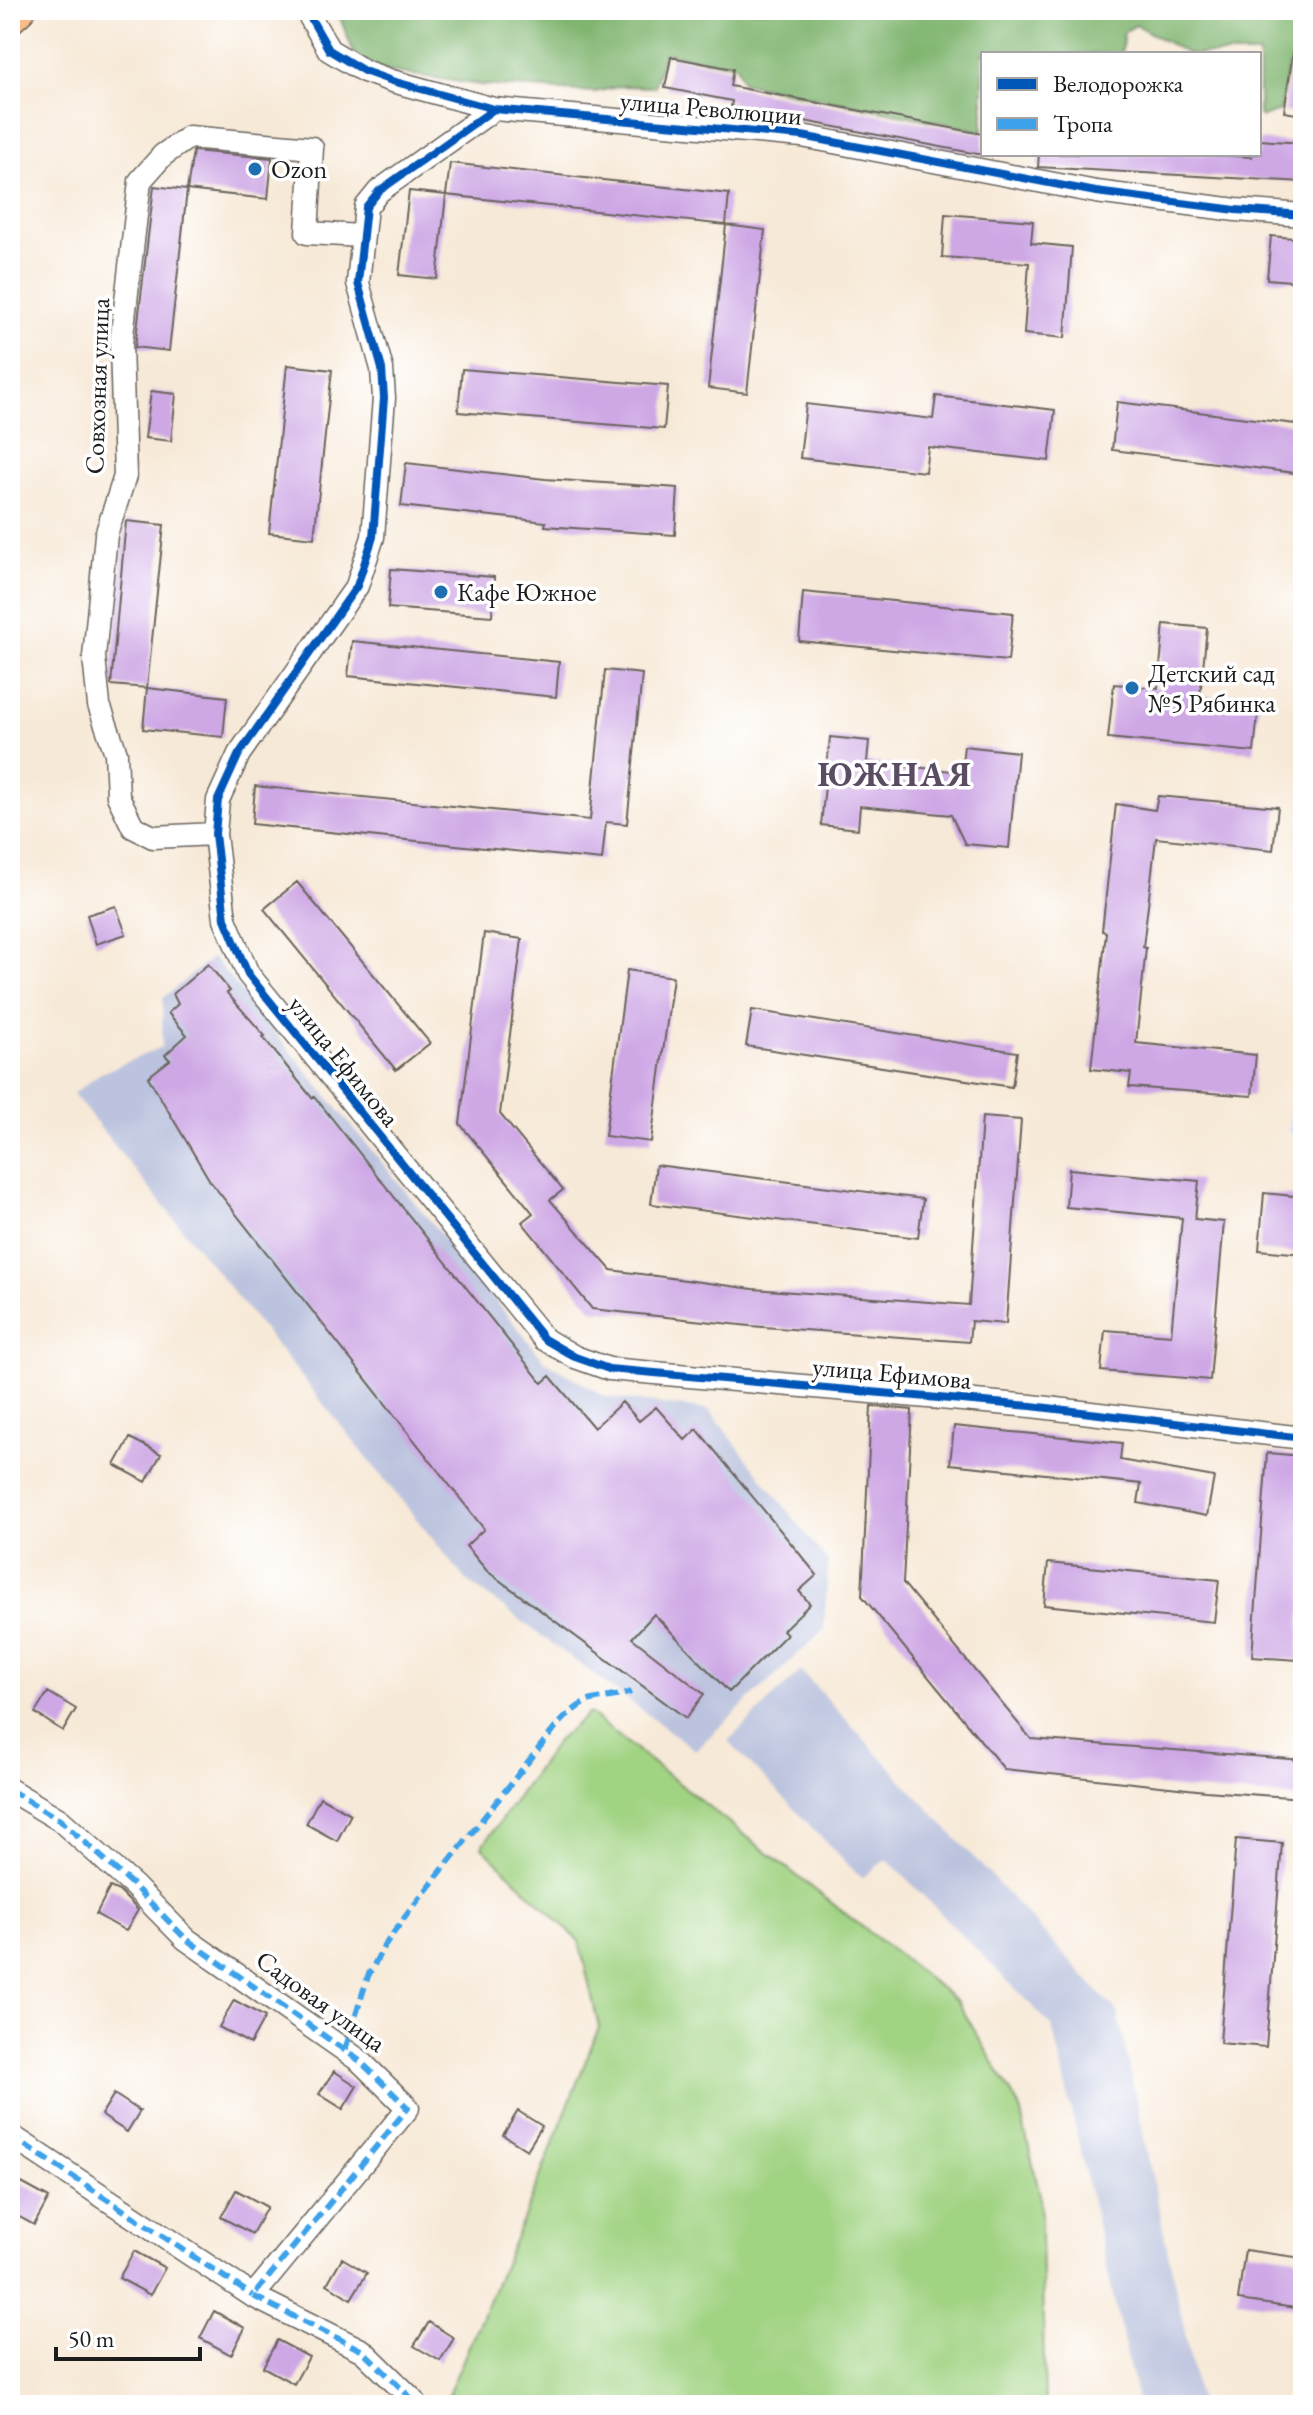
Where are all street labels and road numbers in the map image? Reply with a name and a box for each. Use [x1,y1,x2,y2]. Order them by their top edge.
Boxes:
street label: улица Революции [618,83,804,133]
street label: Совхозная улица [77,297,117,475]
street label: улица Ефимова [281,988,408,1134]
street label: улица Ефимова [811,1349,973,1397]
street label: Садовая улица [249,1942,393,2060]

